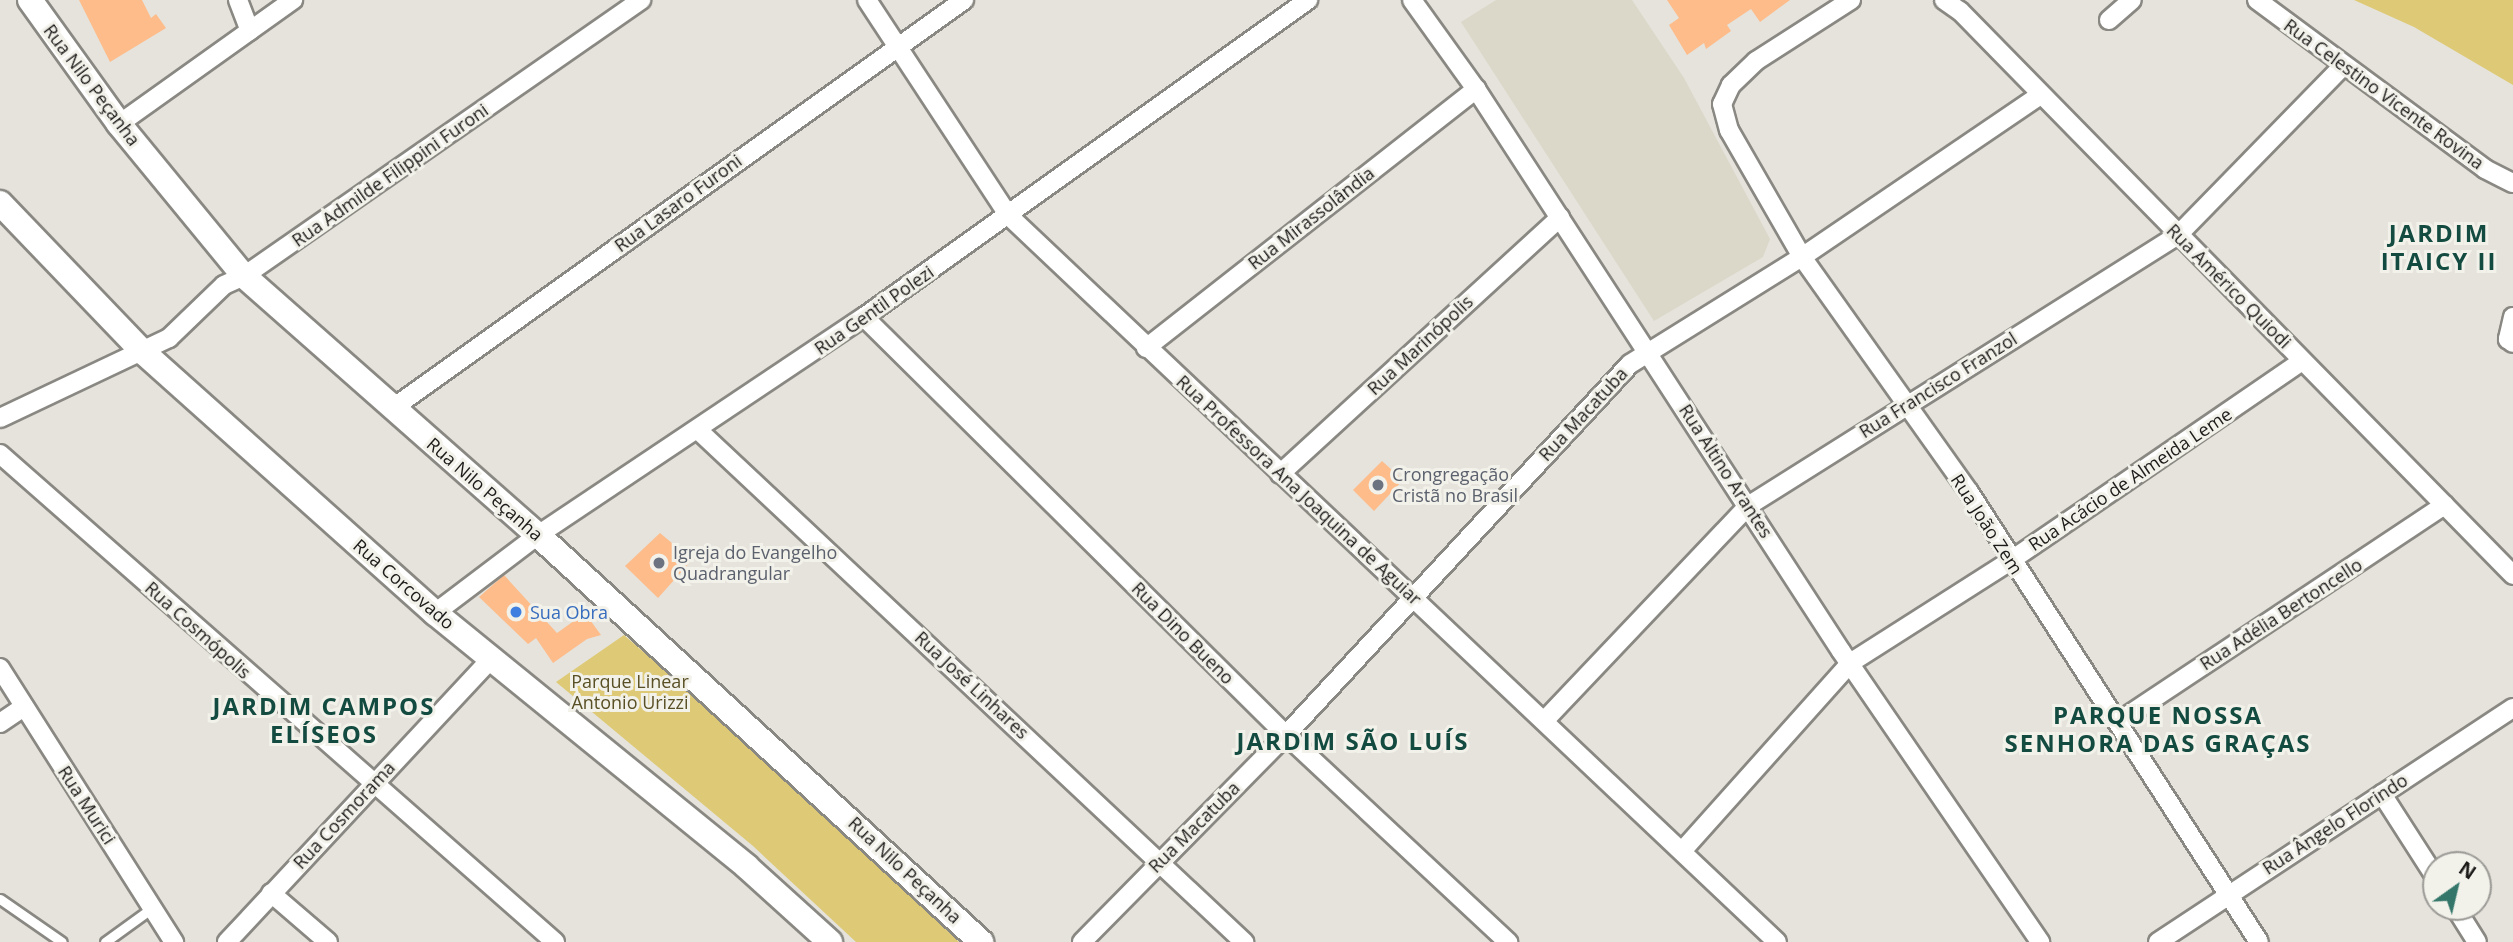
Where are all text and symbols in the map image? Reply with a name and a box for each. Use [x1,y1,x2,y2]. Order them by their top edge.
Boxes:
street label: Rua Celestino Vicente Rovina [2280,14,2488,174]
street label: Rua Nilo Peçanha [39,20,145,150]
street label: Rua Admilde Filippini Furoni [288,99,492,251]
street label: Rua Lasaro Furoni [610,150,746,256]
street label: Rua Mirassolândia [1244,162,1378,274]
street label: Rua Américo Quiodi [2162,219,2296,353]
district label: JARDIM ITAICY II [2382,219,2496,275]
street label: Rua Gentil Polezi [810,261,938,359]
street label: Rua Marinópolis [1363,291,1477,399]
street label: Rua Francisco Franzol [1855,328,2021,442]
street label: Rua Macatuba [1534,363,1632,465]
street label: Rua Professora Ana Joaquina de Aguiar [1172,371,1426,609]
street label: Rua Altino Arantes [1675,400,1777,542]
street label: Rua Acácio de Almeida Leme [2024,403,2236,555]
street label: Rua Nilo Peçanha [423,433,547,545]
place label: Crongregação Cristã no Brasil [1392,464,1518,506]
street label: Rua João Zem [1947,470,2027,578]
marker: Crongregação Cristã no Brasil [1370,477,1386,493]
street label: Rua Corcovado [349,534,459,634]
place label: Igreja do Evangelho Quadrangular [673,542,837,584]
street label: Rua Adélia Bertoncello [2196,553,2366,675]
marker: Igreja do Evangelho Quadrangular [651,555,667,571]
street label: Rua Cosmópolis [141,577,255,683]
street label: Rua Dino Bueno [1127,577,1239,689]
place label: Sua Obra [530,601,608,623]
marker: Sua Obra [508,604,524,620]
street label: Rua José Linhares [911,627,1033,743]
park label: Parque Linear Antonio Urizzi [571,671,689,714]
district label: JARDIM CAMPOS ELÍSEOS [214,692,434,748]
district label: PARQUE NOSSA SENHORA DAS GRAÇAS [2007,701,2309,757]
district label: JARDIM SÃO LUÍS [1238,727,1468,755]
street label: Rua Cosmorama [289,757,399,873]
street label: Rua Murici [54,762,120,848]
street label: Rua Ângelo Florindo [2258,769,2412,879]
street label: Rua Macatuba [1144,777,1244,877]
street label: Rua Nilo Peçanha [844,812,966,928]
north arrow [2422,851,2492,921]
text: N [2454,855,2481,885]

